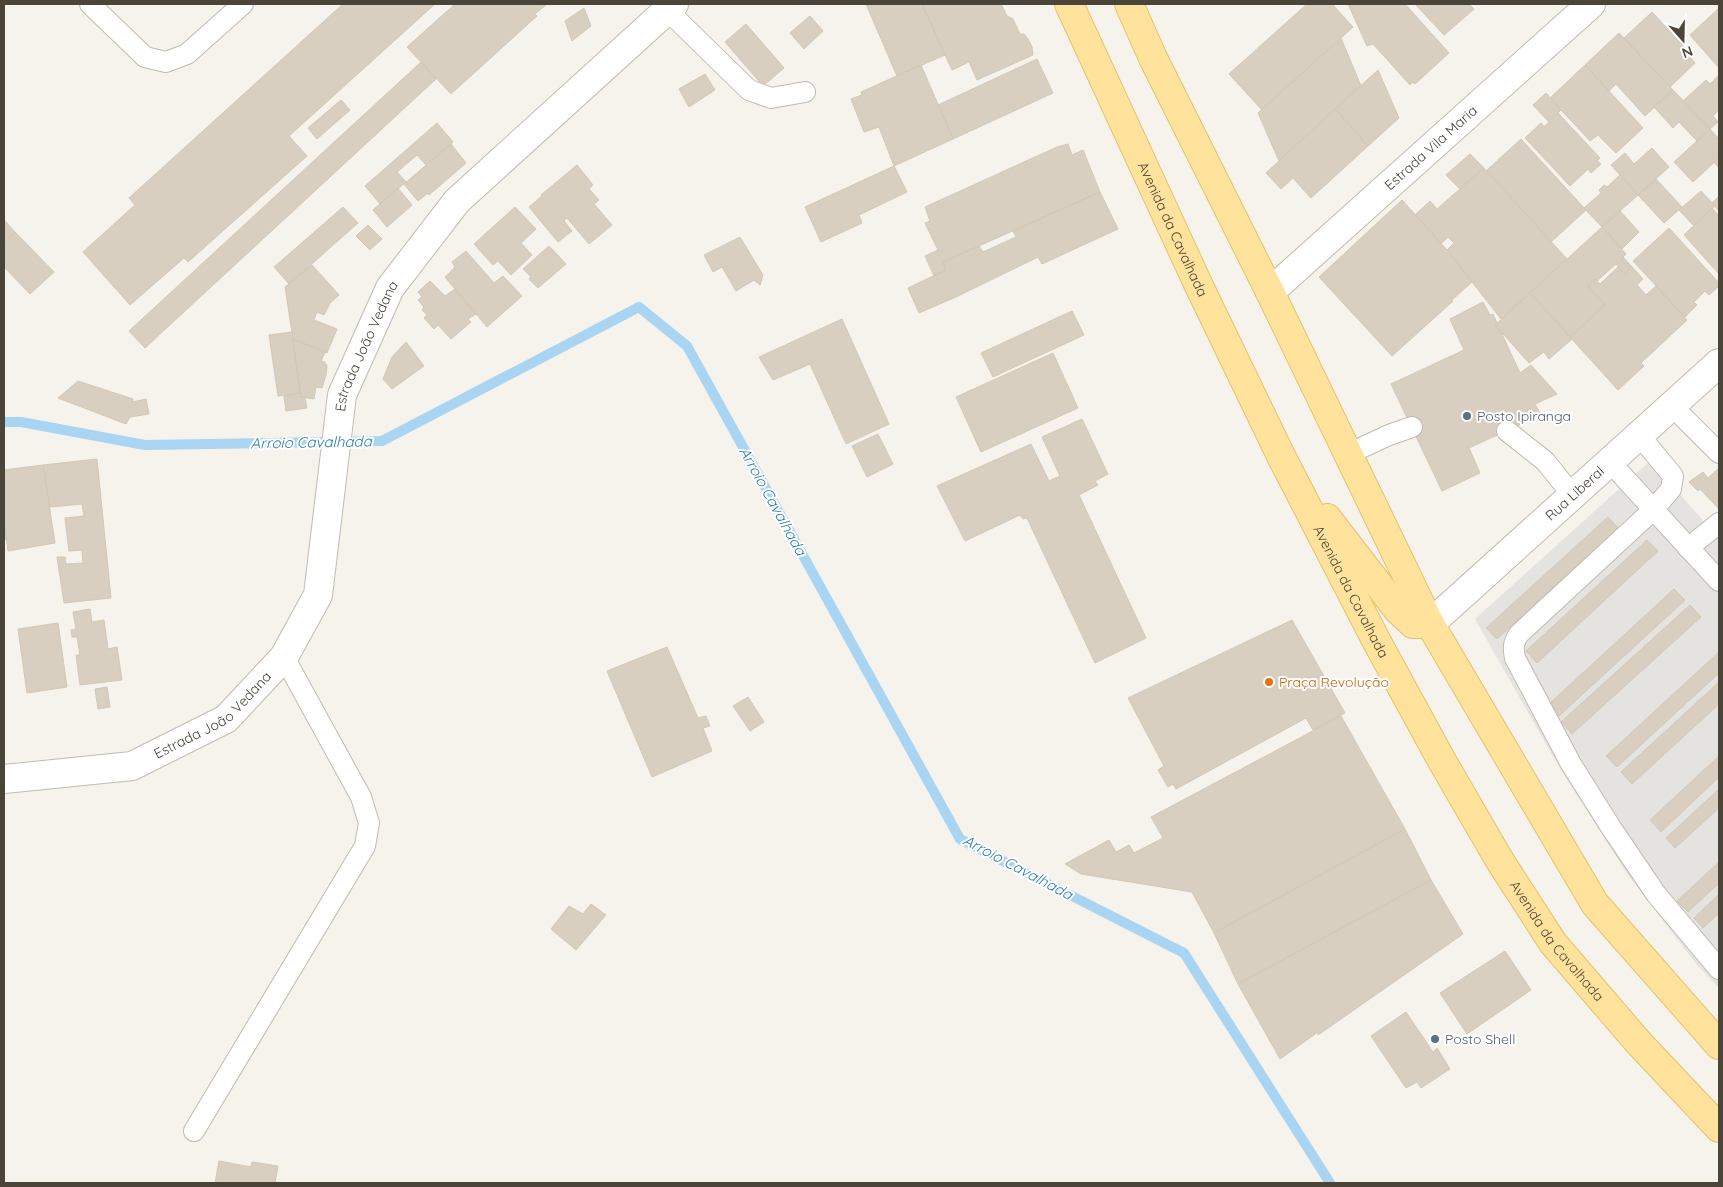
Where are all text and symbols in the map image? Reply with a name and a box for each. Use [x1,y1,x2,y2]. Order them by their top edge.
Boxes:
north arrow [1658,15,1708,65]
text: N [1680,42,1695,62]
street label: Estrada Vila Maria [1381,101,1481,194]
street label: Avenida da Cavalhada [1134,159,1212,300]
street label: Estrada João Vedana [331,276,402,413]
place label: Posto Ipiranga [1477,407,1571,425]
marker: Posto Ipiranga [1461,410,1473,422]
water label: Arroio Cavalhada [250,431,373,453]
water label: Arroio Cavalhada [735,443,811,559]
street label: Rua Liberal [1541,462,1608,525]
street label: Avenida da Cavalhada [1309,522,1393,661]
street label: Estrada João Vedana [151,668,275,763]
place label: Praça Revolução [1279,673,1389,691]
marker: Praça Revolução [1263,676,1275,688]
water label: Arroio Cavalhada [960,830,1077,904]
street label: Avenida da Cavalhada [1506,877,1608,1005]
place label: Posto Shell [1445,1030,1515,1048]
marker: Posto Shell [1429,1033,1441,1045]

